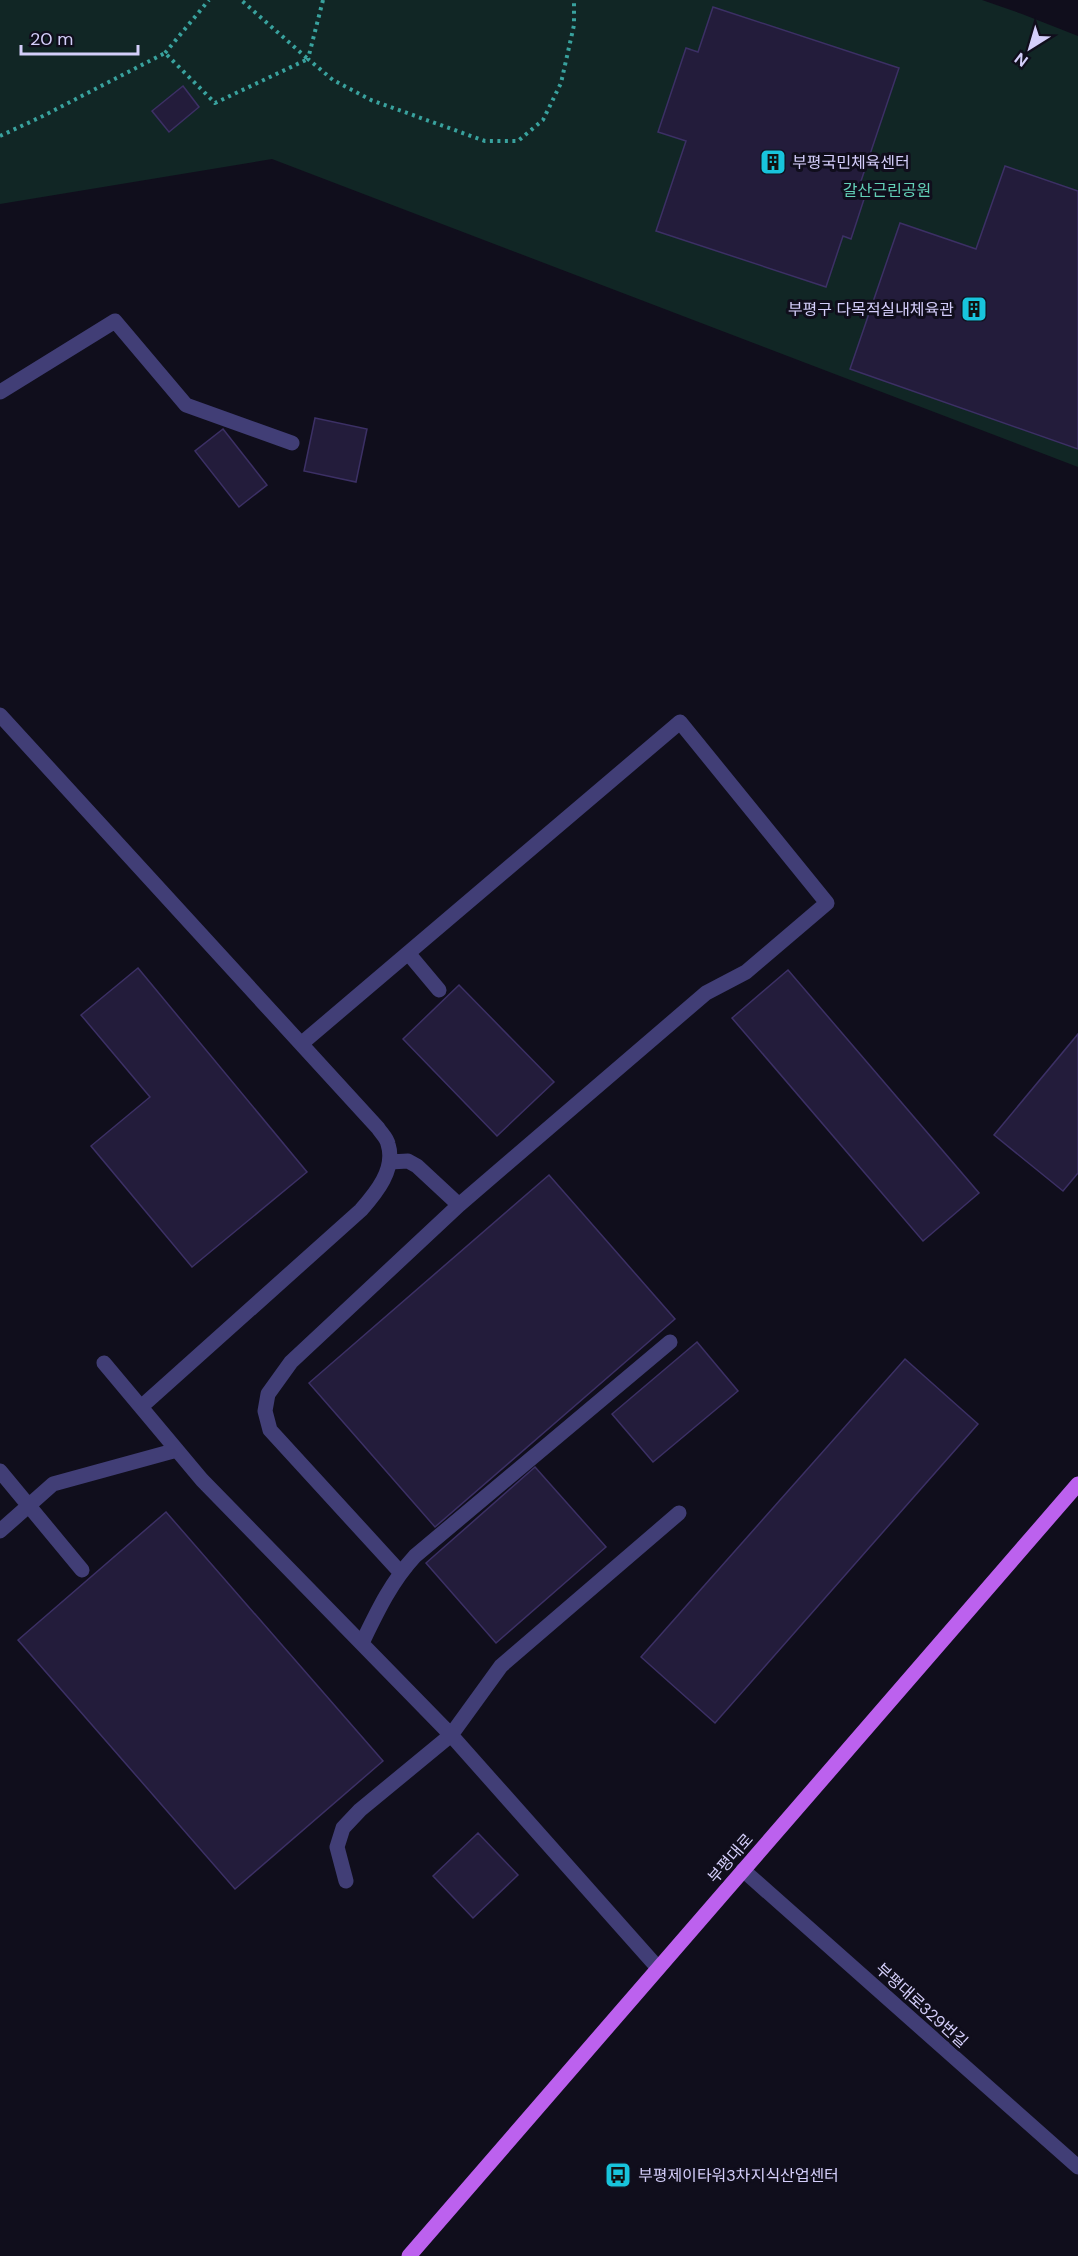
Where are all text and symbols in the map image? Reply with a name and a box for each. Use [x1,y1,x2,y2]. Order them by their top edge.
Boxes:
scale bar [21,18,138,56]
north arrow [1000,18,1060,78]
text: 20 m [30,27,73,51]
text: N [1010,48,1032,71]
building icon: 부평국민체육센터 [758,147,788,177]
place label: 부평국민체육센터 [792,152,910,173]
park label: 갈산근린공원 [843,180,931,201]
building icon: 부평구 다목적실내체육관 [959,294,989,324]
place label: 부평구 다목적실내체육관 [788,299,954,320]
street label: 부평대로 [703,1829,758,1887]
street label: 부평대로329번길 [871,1958,972,2052]
bus stop icon: 부평제이타워3차지식산업센터 [603,2160,633,2190]
place label: 부평제이타워3차지식산업센터 [638,2165,839,2186]

